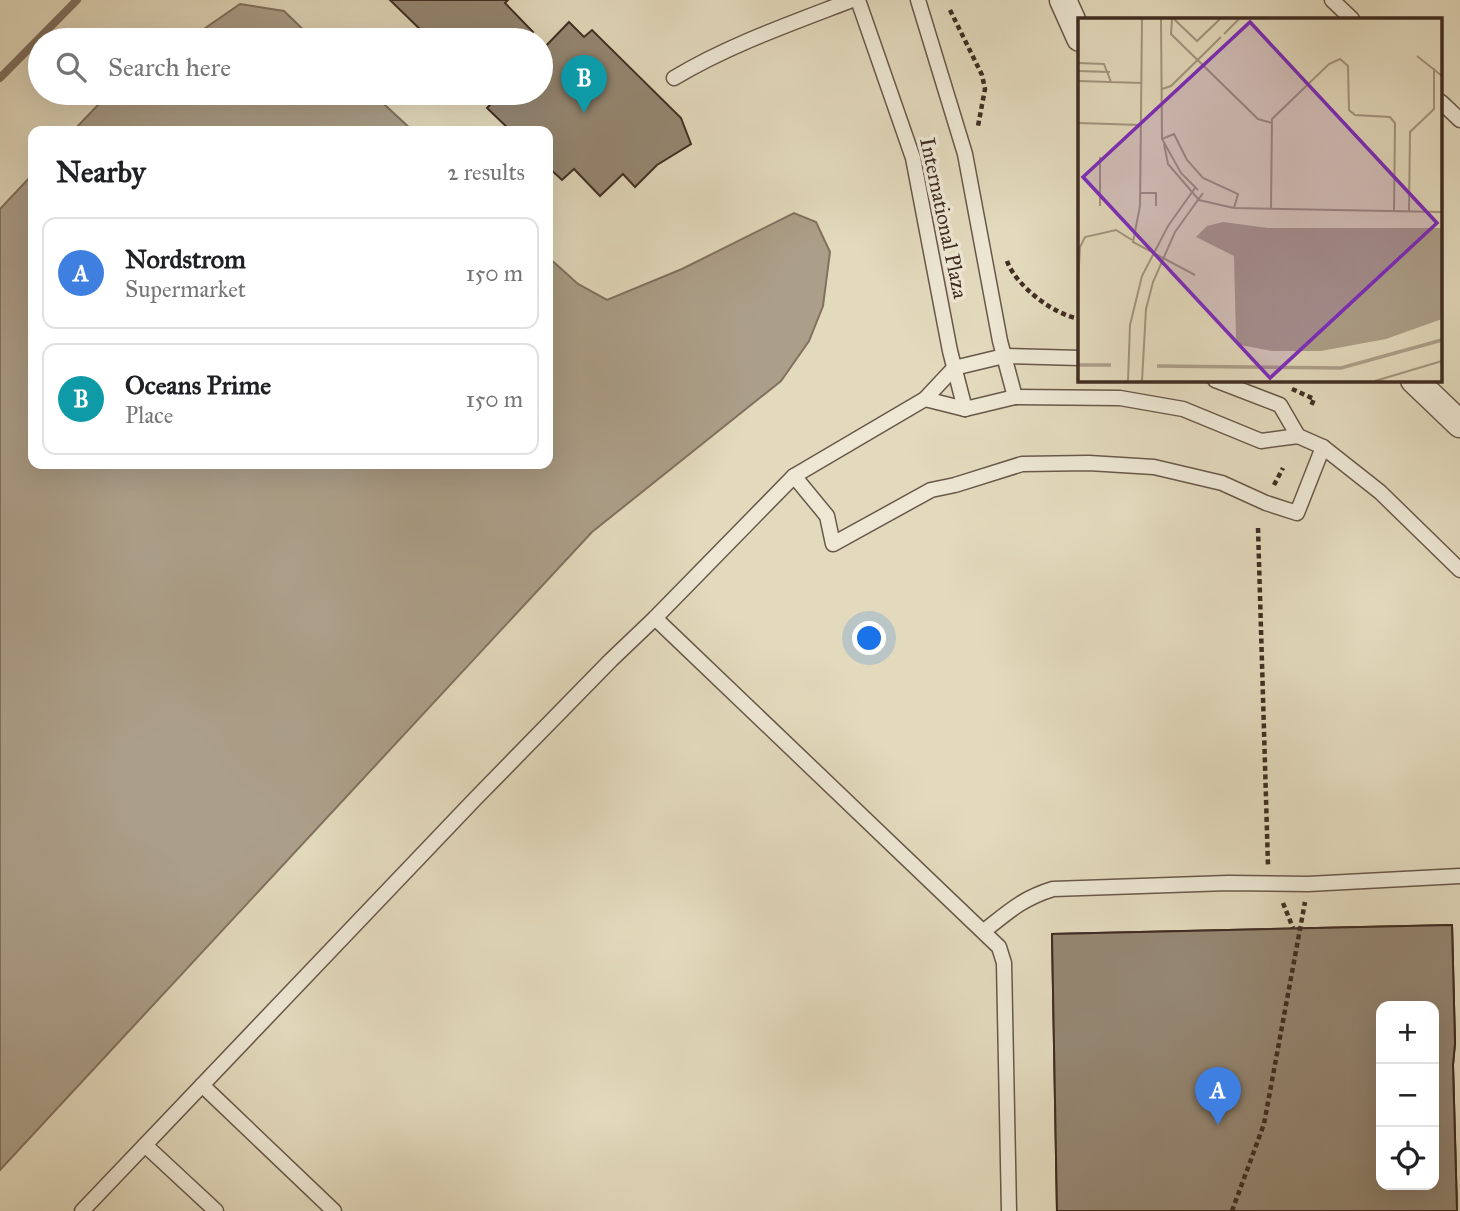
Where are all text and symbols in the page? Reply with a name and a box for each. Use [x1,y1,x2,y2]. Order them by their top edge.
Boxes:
inset map [1078,18,1442,382]
search box [28,28,553,105]
icon: search [52,48,90,86]
text: Search here [108,51,231,83]
pin: B [561,55,607,113]
street label: International Plaza [914,135,974,301]
text: Nearby [56,154,146,190]
text: 2 results [447,158,525,186]
text: Nordstrom [125,243,246,275]
text: A [73,259,89,287]
text: 150 m [466,259,523,287]
text: Supermarket [125,275,246,303]
text: Oceans Prime [125,369,271,401]
text: B [73,385,89,413]
text: 150 m [466,385,523,413]
text: Place [125,401,173,429]
your location [852,621,886,655]
map controls [1376,1001,1439,1190]
button: + [1376,1001,1439,1064]
button: − [1376,1064,1439,1127]
pin: A [1195,1067,1241,1125]
button: locate [1376,1127,1439,1190]

